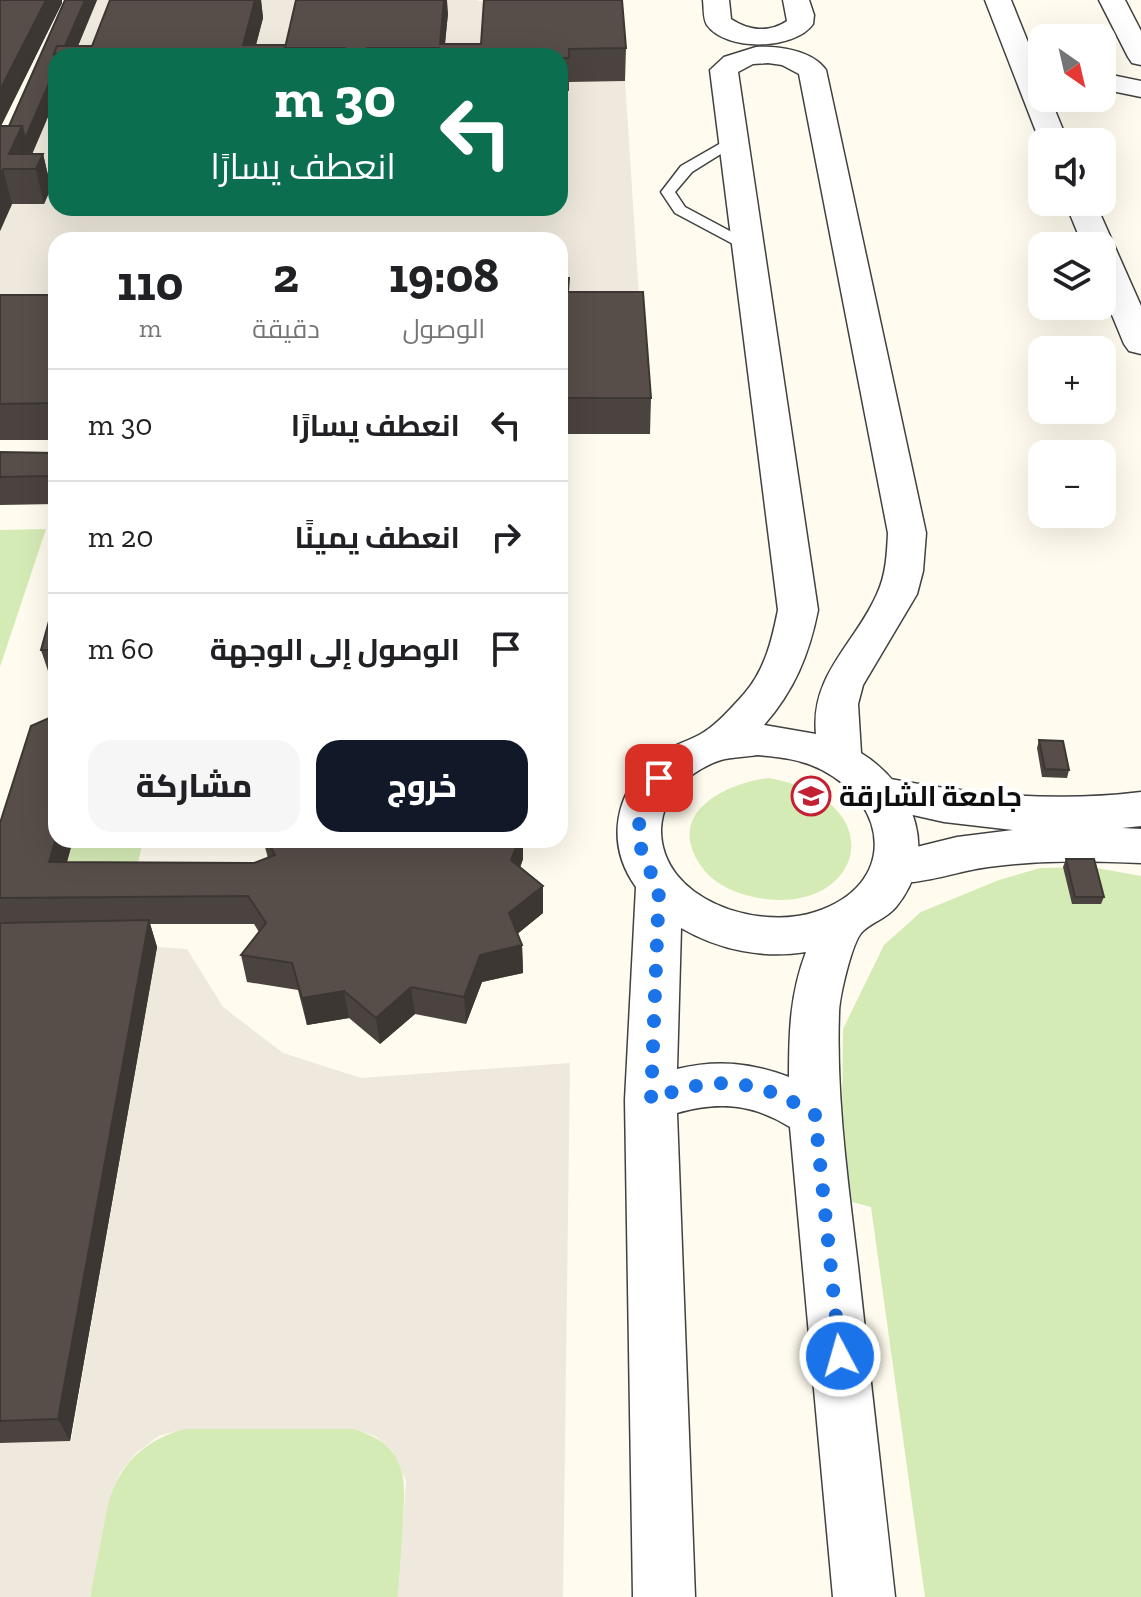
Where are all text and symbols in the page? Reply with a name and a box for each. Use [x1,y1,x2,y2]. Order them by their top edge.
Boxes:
north arrow [1028,24,1116,112]
map controls [1028,24,1116,528]
text: 30 m [274,64,396,131]
icon: left [424,80,528,184]
button: sound [1028,128,1116,216]
text: انعطف يسارًا [210,145,396,188]
button: layers [1028,232,1116,320]
text: 2 [273,247,299,304]
text: 19:08 [389,247,499,304]
text: 110 [117,255,183,312]
text: m [139,312,161,344]
text: دقيقة [252,313,320,345]
text: الوصول [402,313,485,345]
button: + [1028,336,1116,424]
icon: left [484,403,528,447]
text: 30 m [88,407,153,443]
text: انعطف يسارًا [291,408,460,444]
button: − [1028,440,1116,528]
icon: right [484,515,528,559]
text: 20 m [88,519,153,555]
text: انعطف يمينًا [294,520,460,556]
icon: arrive [484,627,528,671]
text: 60 m [88,631,154,667]
text: الوصول إلى الوجهة [210,632,460,668]
button: مشاركة [88,740,300,832]
button: خروج [316,740,528,832]
pin [625,744,693,812]
icon: arrive [637,756,681,800]
school or university icon: جامعة الشارقة [790,775,832,817]
place label: جامعة الشارقة [839,780,1022,813]
position arrow [798,1314,882,1398]

